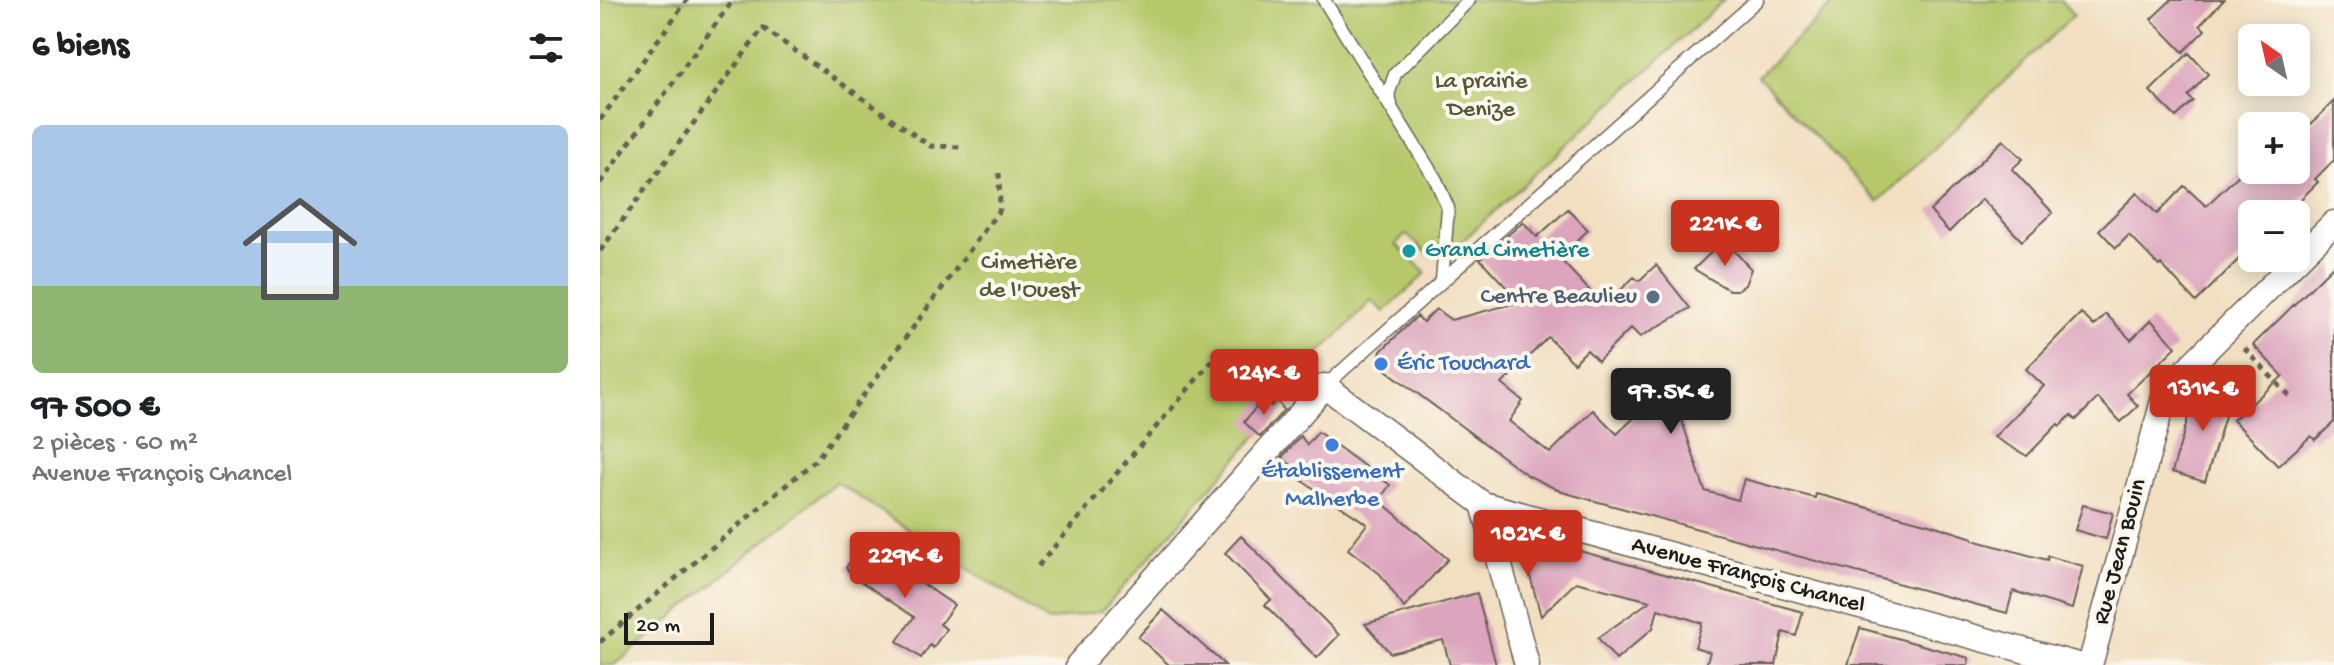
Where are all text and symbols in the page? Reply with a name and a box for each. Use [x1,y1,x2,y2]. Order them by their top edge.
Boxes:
north arrow [2238,24,2310,96]
map controls [2238,24,2310,272]
icon: filters [524,26,568,70]
text: 6 biens [32,28,129,68]
park label: La prairie Denize [1435,68,1528,125]
button: + [2238,112,2310,184]
icon: home [228,177,372,321]
pin: 221K € [1660,200,1790,268]
button: − [2238,200,2310,272]
text: 221K € [1689,210,1761,241]
place label: Grand Cimetière [1425,237,1590,266]
marker: Grand Cimetière [1400,242,1418,260]
park label: Cimetière de l'Ouest [979,249,1081,306]
place label: Centre Beaulieu [1480,283,1637,312]
marker: Centre Beaulieu [1644,288,1662,306]
pin: 124K € [1199,349,1329,417]
place label: Éric Touchard [1397,350,1531,379]
marker: Éric Touchard [1372,355,1390,373]
text: 124K € [1228,359,1300,390]
pin: 131K € [2138,365,2268,433]
pin: 97.5K € [1597,368,1745,436]
text: 131K € [2168,375,2238,406]
text: 97.5K € [1629,378,1713,409]
text: 97 500 € [32,389,160,429]
text: 2 pièces · 60 m² [32,429,198,460]
marker: Établissement Malherbe [1323,436,1341,454]
place label: Établissement Malherbe [1261,458,1405,515]
text: Avenue François Chancel [32,460,292,491]
street label: Rue Jean Bouin [2088,475,2155,628]
pin: 182K € [1463,510,1593,578]
text: 182K € [1491,520,1565,551]
street label: Avenue François Chancel [1628,531,1868,621]
pin: 229K € [840,532,970,600]
text: 229K € [868,542,942,573]
scale bar [624,609,714,645]
text: 20 m [636,614,680,640]

